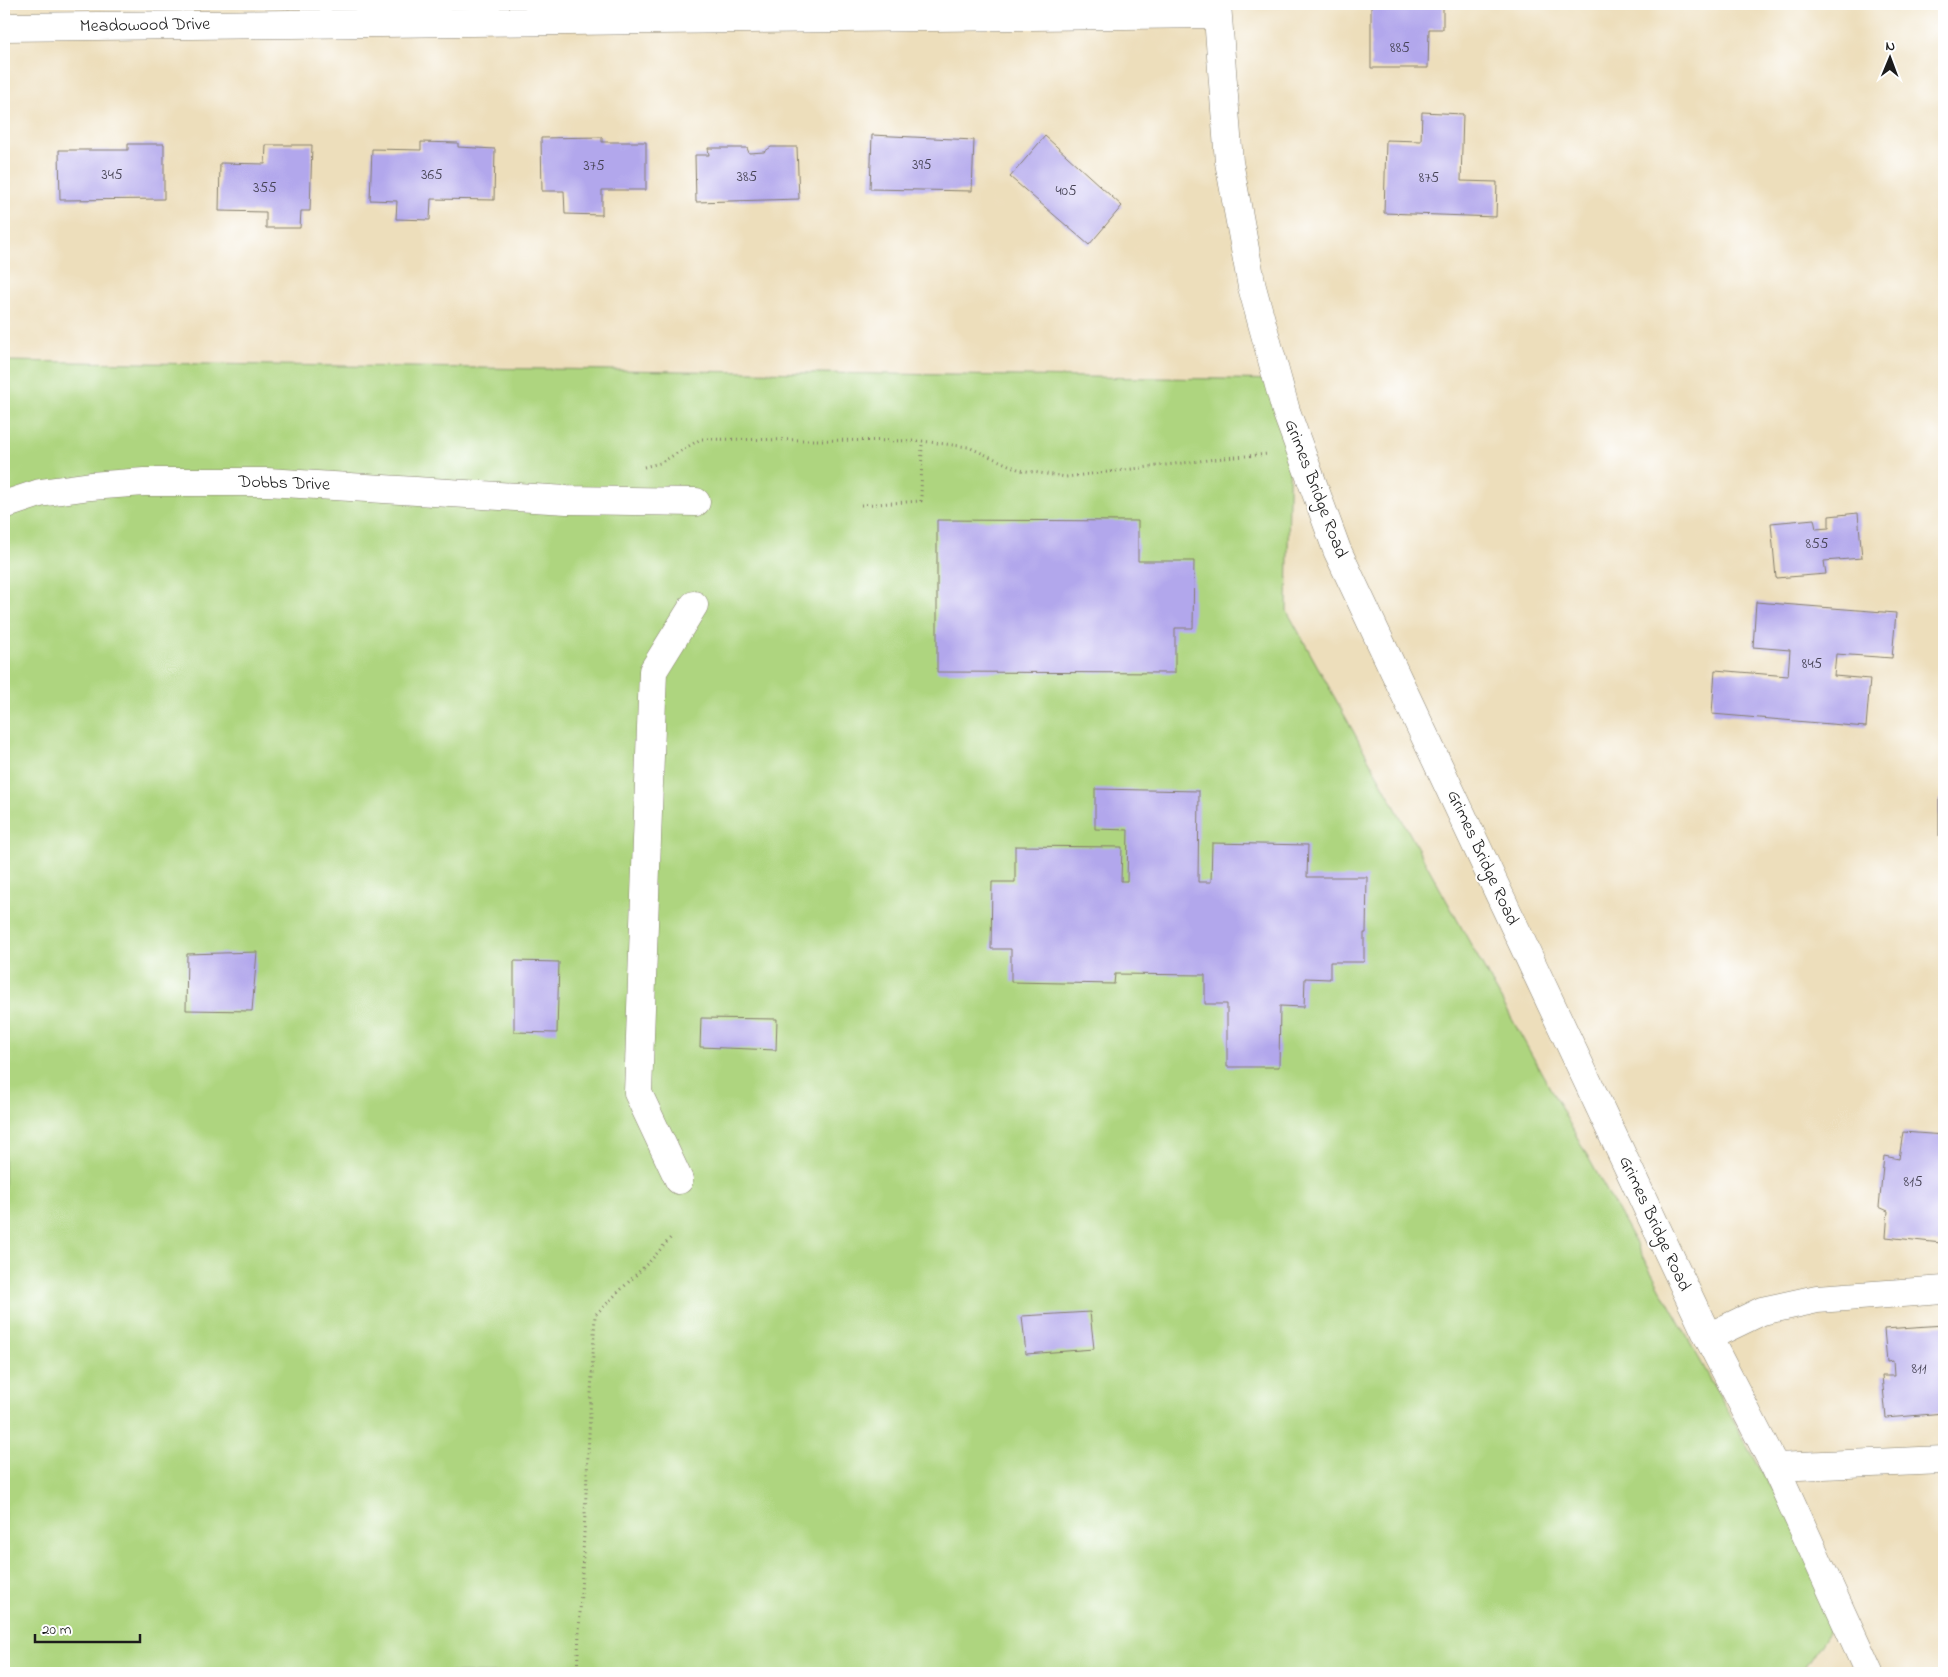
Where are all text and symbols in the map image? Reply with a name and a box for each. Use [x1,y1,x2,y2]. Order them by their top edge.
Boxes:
street label: Meadowood Drive [79,12,212,40]
north arrow [1866,32,1916,82]
text: N [1885,36,1895,57]
house number: 885 [1390,37,1410,59]
house number: 395 [912,154,932,176]
house number: 375 [584,155,605,177]
house number: 345 [102,164,123,186]
house number: 365 [421,164,443,186]
house number: 385 [737,166,758,188]
house number: 875 [1419,167,1440,189]
house number: 355 [253,177,277,199]
house number: 405 [1055,180,1077,202]
street label: Grimes Bridge Road [1276,416,1353,562]
street label: Dobbs Drive [237,469,331,499]
house number: 855 [1806,533,1829,555]
house number: 845 [1802,653,1823,675]
street label: Grimes Bridge Road [1438,786,1525,930]
street label: Grimes Bridge Road [1610,1152,1697,1296]
house number: 815 [1904,1171,1923,1193]
house number: 811 [1911,1358,1927,1380]
scale bar [35,1612,140,1644]
text: 20 m [42,1619,72,1641]

